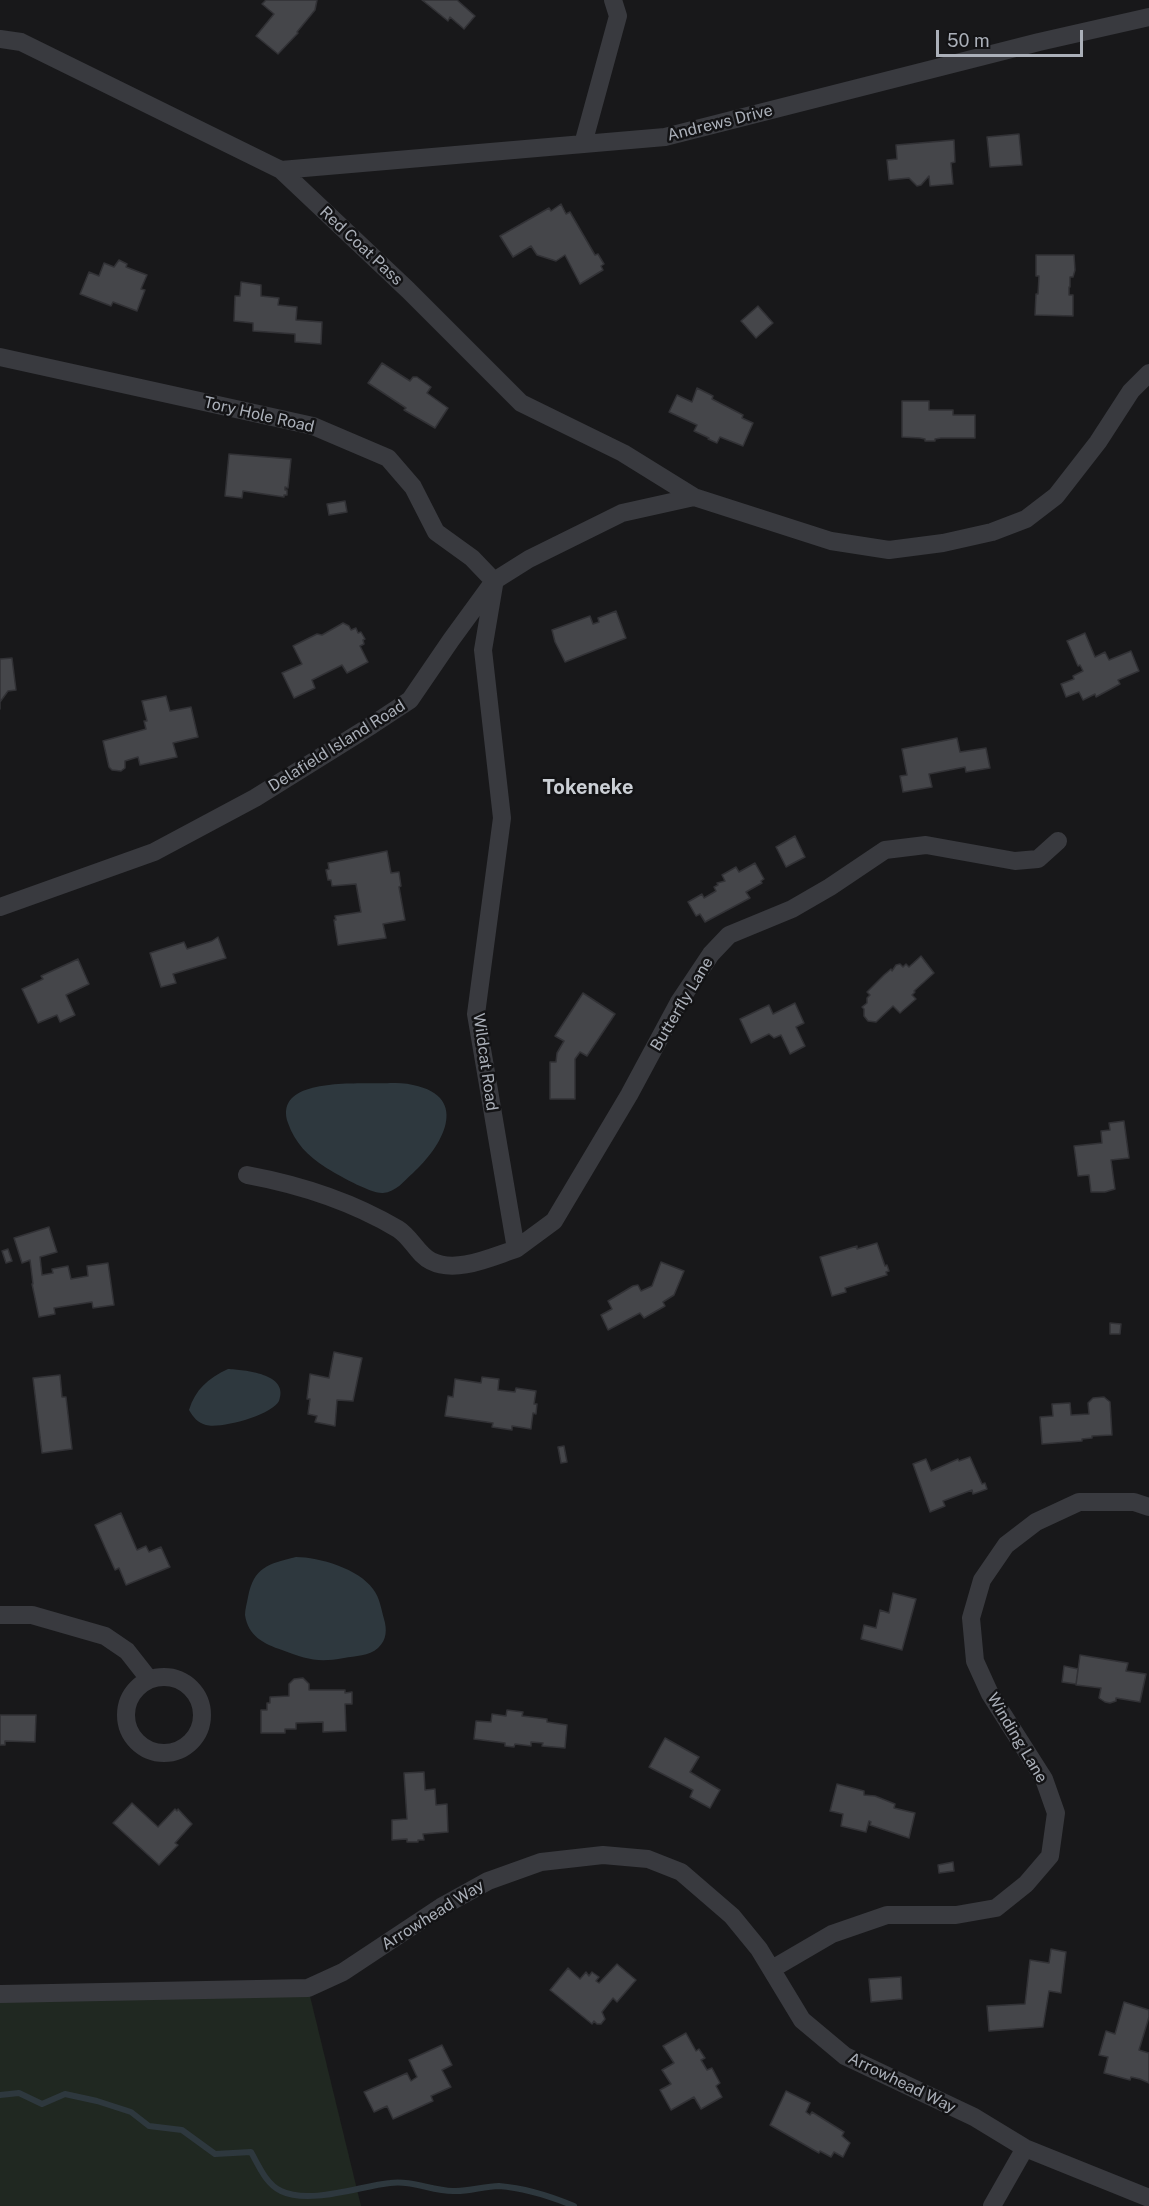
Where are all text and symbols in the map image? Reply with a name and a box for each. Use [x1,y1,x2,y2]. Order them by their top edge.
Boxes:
scale bar [939,18,1086,56]
text: 50 m [947,30,990,51]
street label: Andrews Drive [665,101,775,145]
street label: Red Coat Pass [315,203,407,289]
street label: Tory Hole Road [202,393,316,437]
street label: Delafield Island Road [265,696,409,796]
district label: Tokeneke [543,776,633,800]
street label: Butterfly Lane [646,954,718,1054]
street label: Wildcat Road [469,1012,501,1112]
street label: Winding Lane [983,1690,1051,1786]
street label: Arrowhead Way [378,1876,488,1954]
street label: Arrowhead Way [845,2049,959,2117]

